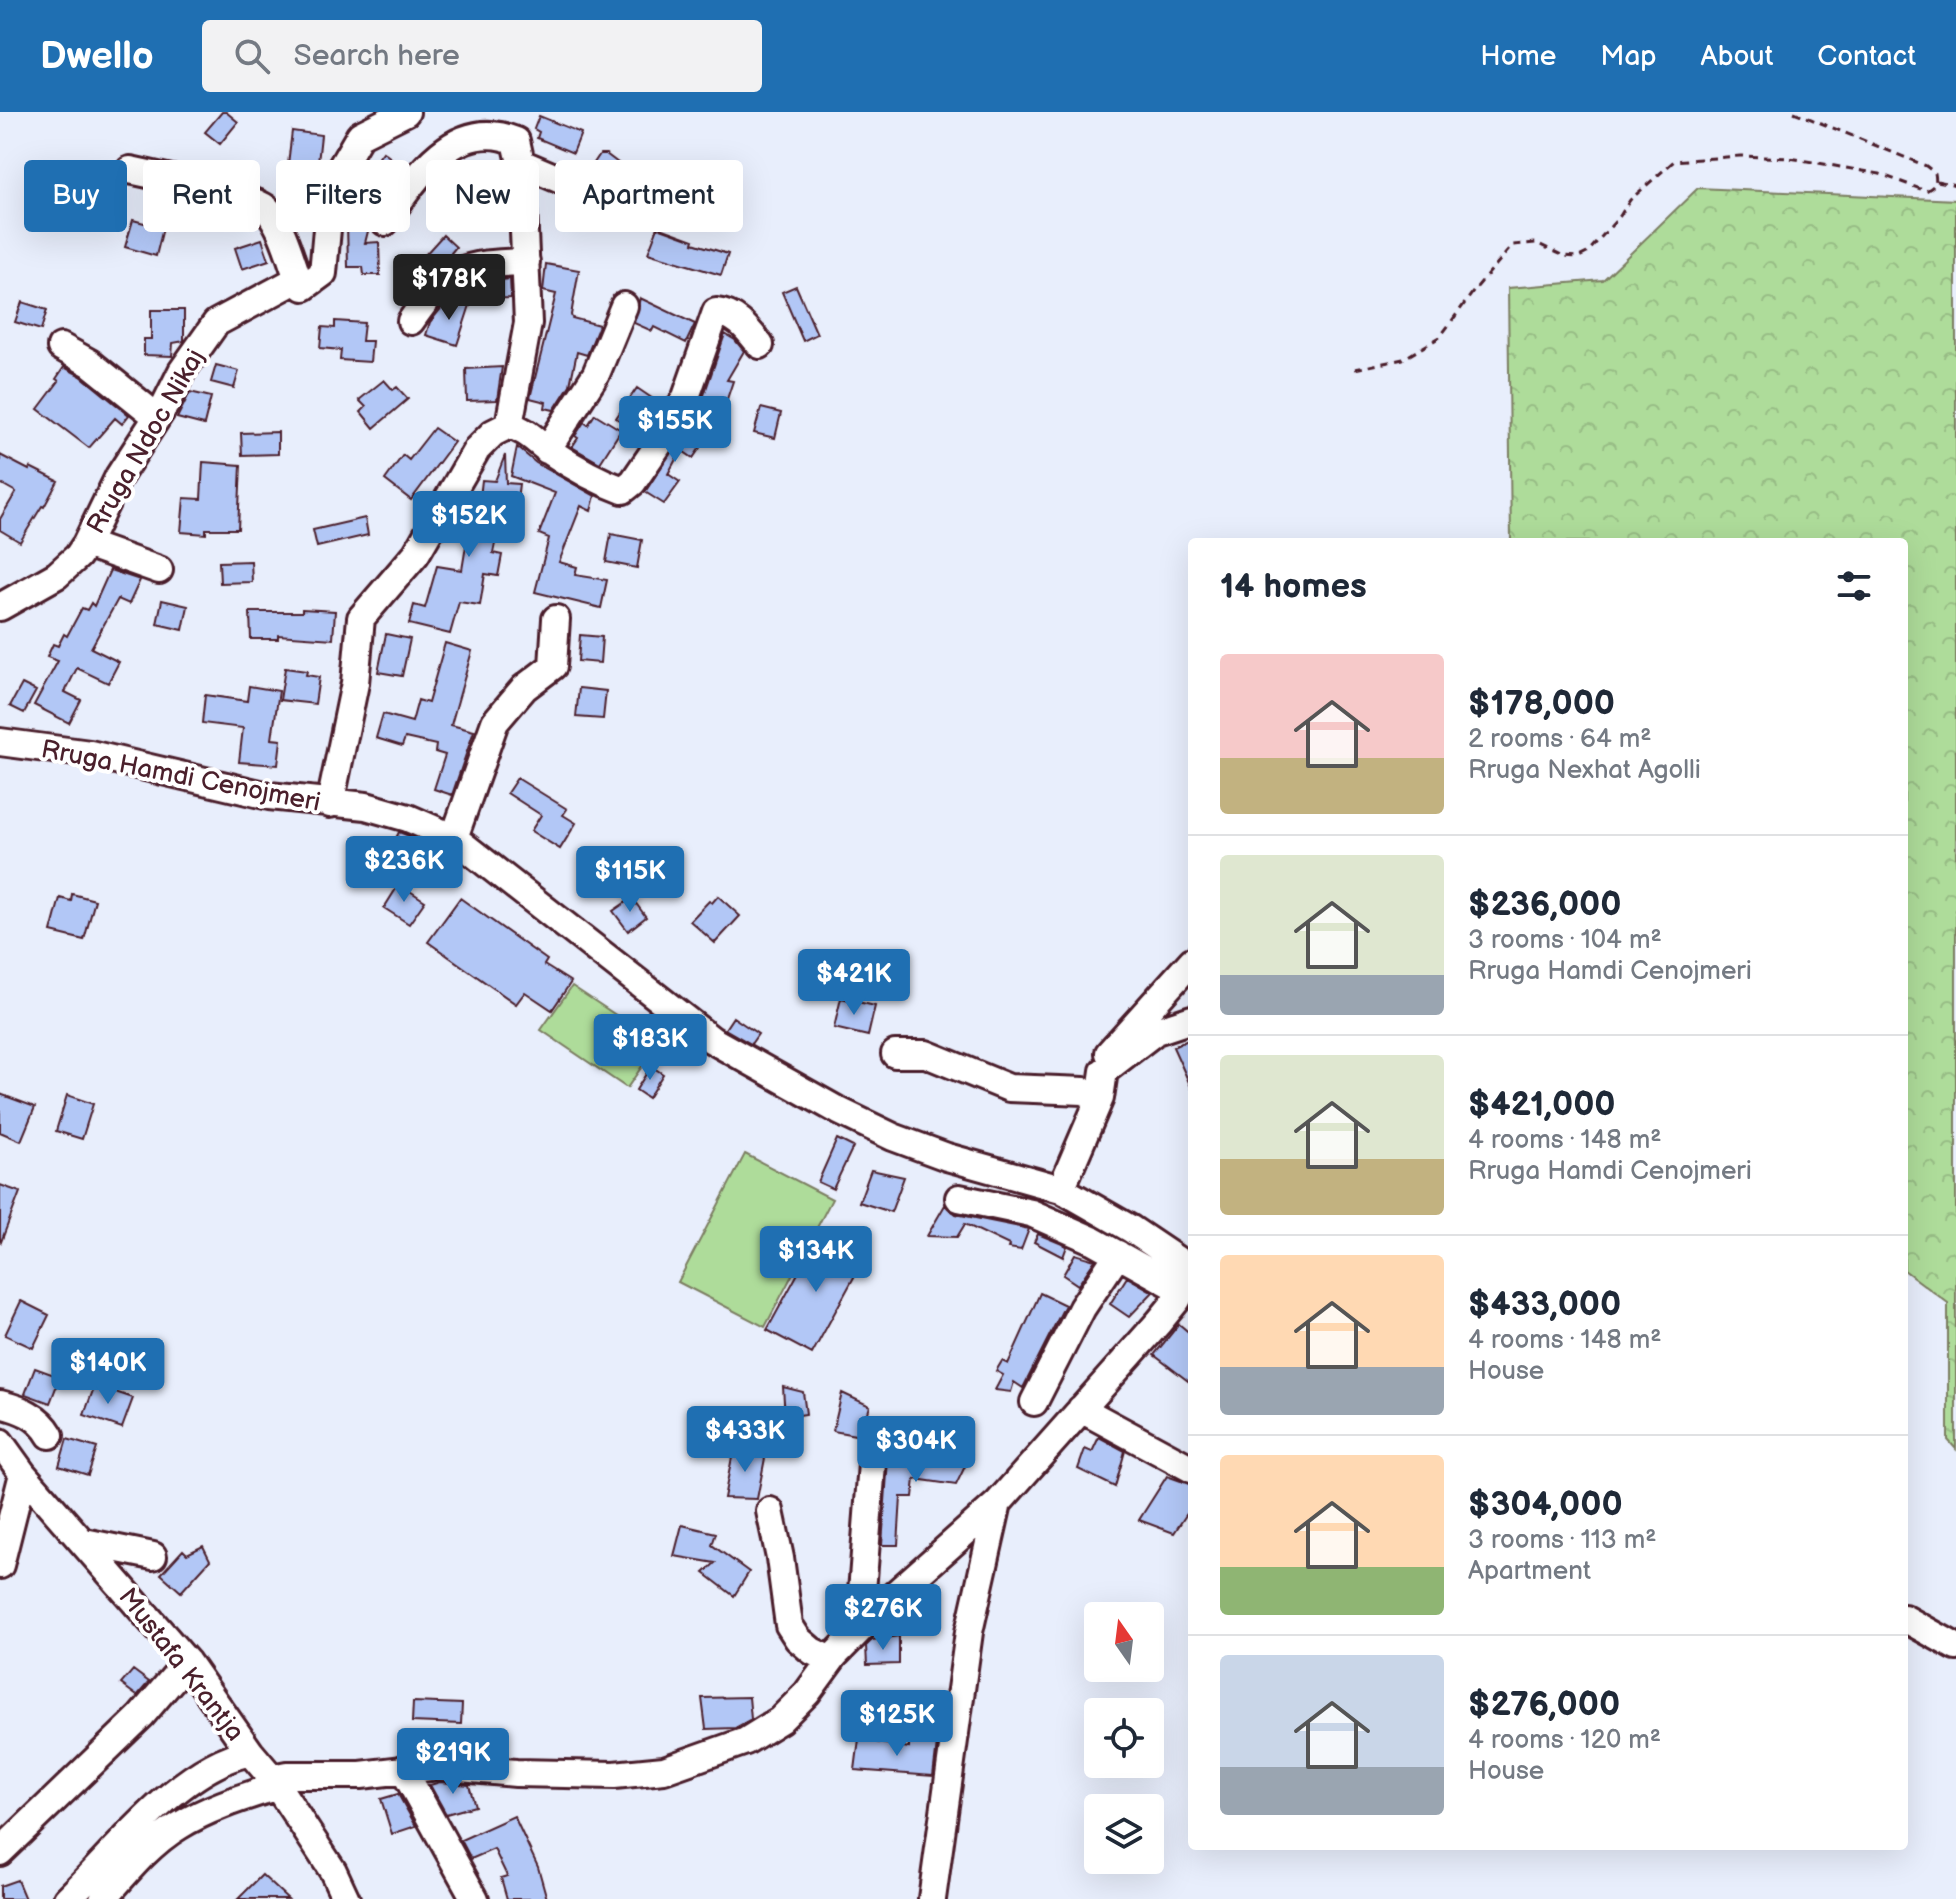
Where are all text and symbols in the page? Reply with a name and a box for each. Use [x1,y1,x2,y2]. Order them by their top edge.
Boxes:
search box [202,20,762,92]
text: Dwello [40,34,154,79]
icon: search [230,34,274,78]
text: Search here [294,38,460,74]
text: Home [1480,40,1556,73]
text: Map [1600,40,1657,73]
text: About [1701,40,1773,73]
text: Contact [1817,40,1916,73]
chip: Buy [24,160,127,232]
chip: Rent [143,160,260,232]
chip: Filters [276,160,410,232]
chip: New [426,160,539,232]
chip: Apartment [555,160,743,232]
pin: $178K [393,254,505,322]
text: $178K [411,264,487,295]
street label: Rruga Ndoc Nikaj [81,344,212,540]
pin: $155K [619,396,731,464]
text: $155K [637,406,713,437]
pin: $152K [413,491,525,559]
text: $152K [431,501,507,532]
icon: filters [1832,564,1876,608]
text: 14 homes [1220,566,1367,607]
text: $178,000 [1468,683,1615,724]
icon: home [1284,686,1380,782]
text: 2 rooms · 64 m² [1468,724,1652,755]
street label: Rruga Hamdi Cenojmeri [38,734,323,819]
text: Rruga Nexhat Agolli [1468,755,1701,786]
pin: $236K [348,836,460,904]
text: $236K [364,846,444,877]
pin: $115K [574,846,686,914]
text: $115K [594,856,666,887]
text: $236,000 [1468,884,1621,925]
icon: home [1284,887,1380,983]
text: 3 rooms · 104 m² [1468,925,1662,956]
pin: $421K [798,949,910,1017]
text: Rruga Hamdi Cenojmeri [1468,956,1752,987]
text: $421K [816,959,892,990]
pin: $183K [594,1014,706,1082]
text: $183K [612,1024,688,1055]
text: $421,000 [1468,1084,1616,1125]
icon: home [1284,1087,1380,1183]
text: 4 rooms · 148 m² [1468,1125,1661,1156]
text: Rruga Hamdi Cenojmeri [1468,1156,1752,1187]
pin: $134K [760,1226,872,1294]
text: $134K [778,1236,854,1267]
text: $433,000 [1468,1284,1621,1325]
icon: home [1284,1287,1380,1383]
text: 4 rooms · 148 m² [1468,1325,1661,1356]
pin: $140K [52,1338,164,1406]
text: $140K [69,1348,147,1379]
text: House [1468,1356,1544,1387]
pin: $433K [689,1406,801,1474]
text: $433K [705,1416,785,1447]
pin: $304K [860,1416,972,1484]
text: $304K [875,1426,957,1457]
text: $304,000 [1468,1484,1623,1525]
icon: home [1284,1487,1380,1583]
text: 3 rooms · 113 m² [1468,1525,1657,1556]
text: Apartment [1468,1556,1591,1587]
street label: Mustafa Krantja [112,1582,250,1748]
pin: $276K [827,1584,939,1652]
text: $276K [843,1594,923,1625]
north arrow [1084,1602,1164,1682]
map controls [1084,1602,1164,1874]
text: $276,000 [1468,1684,1620,1725]
icon: home [1284,1687,1380,1783]
pin: $125K [841,1690,953,1758]
button: locate [1084,1698,1164,1778]
text: $125K [859,1700,935,1731]
text: 4 rooms · 120 m² [1468,1725,1661,1756]
pin: $219K [397,1728,509,1796]
text: $219K [415,1738,491,1769]
text: House [1468,1756,1544,1787]
button: layers [1084,1794,1164,1874]

